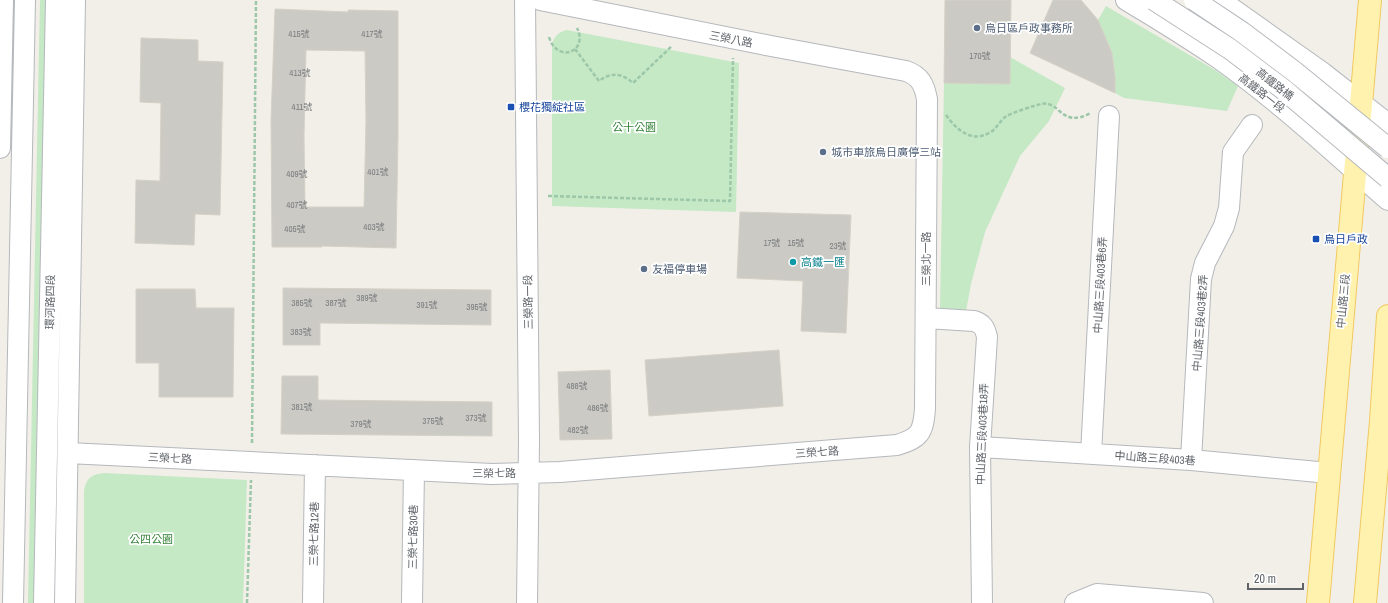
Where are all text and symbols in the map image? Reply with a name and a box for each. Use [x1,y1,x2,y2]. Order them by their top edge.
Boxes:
place label: 烏日區戶政事務所 [985,21,1073,35]
marker: 烏日區戶政事務所 [972,23,982,33]
house number: 415號 [288,28,310,40]
house number: 417號 [361,28,383,40]
street label: 三榮八路 [708,28,754,50]
house number: 170號 [969,50,991,62]
street label: 高鐵路橋 [1253,65,1297,103]
house number: 413號 [289,67,311,79]
street label: 高鐵路一段 [1236,71,1288,115]
place label: 櫻花獨綻社區 [519,100,585,114]
house number: 411號 [292,101,312,113]
marker: 櫻花獨綻社區 [506,102,516,112]
park label: 公十公園 [612,120,656,134]
place label: 城市車旅烏日廣停三站 [831,145,941,159]
marker: 城市車旅烏日廣停三站 [818,147,828,157]
house number: 401號 [367,166,389,178]
house number: 409號 [286,168,308,180]
house number: 407號 [286,199,308,211]
house number: 403號 [363,221,385,233]
house number: 405號 [284,223,306,235]
street label: 三榮北一路 [919,232,933,287]
place label: 烏日戶政 [1324,232,1368,246]
marker: 烏日戶政 [1311,234,1321,244]
street label: 中山路三段403巷6弄 [1090,236,1110,334]
house number: 17號 [763,237,781,249]
house number: 15號 [787,237,805,249]
house number: 23號 [829,240,847,252]
place label: 高鐵一匯 [801,255,845,269]
marker: 高鐵一匯 [788,257,798,267]
place label: 友福停車場 [652,262,707,276]
marker: 友福停車場 [639,264,649,274]
street label: 中山路三段 [1334,273,1352,329]
street label: 環河路四段 [43,274,57,330]
street label: 三榮路一段 [521,274,535,330]
street label: 中山路三段403巷2弄 [1190,274,1210,372]
house number: 389號 [356,292,378,304]
house number: 385號 [291,297,313,309]
house number: 387號 [325,297,347,309]
house number: 391號 [416,299,438,311]
house number: 395號 [466,301,488,313]
house number: 383號 [290,326,312,338]
house number: 488號 [566,380,588,392]
street label: 中山路三段403巷18弄 [973,383,991,485]
house number: 381號 [291,401,313,413]
house number: 486號 [587,402,609,414]
house number: 373號 [465,412,487,424]
house number: 375號 [422,415,444,427]
house number: 379號 [350,418,372,430]
house number: 482號 [567,424,589,436]
street label: 三榮七路 [795,443,839,461]
street label: 中山路三段403巷 [1114,448,1196,468]
street label: 三榮七路 [148,450,192,466]
street label: 三榮七路 [472,466,516,480]
street label: 三榮七路12巷 [306,501,322,567]
street label: 三榮七路30巷 [405,504,421,570]
park label: 公四公園 [129,532,173,546]
scale bar [1248,565,1303,591]
text: 20 m [1254,571,1276,587]

